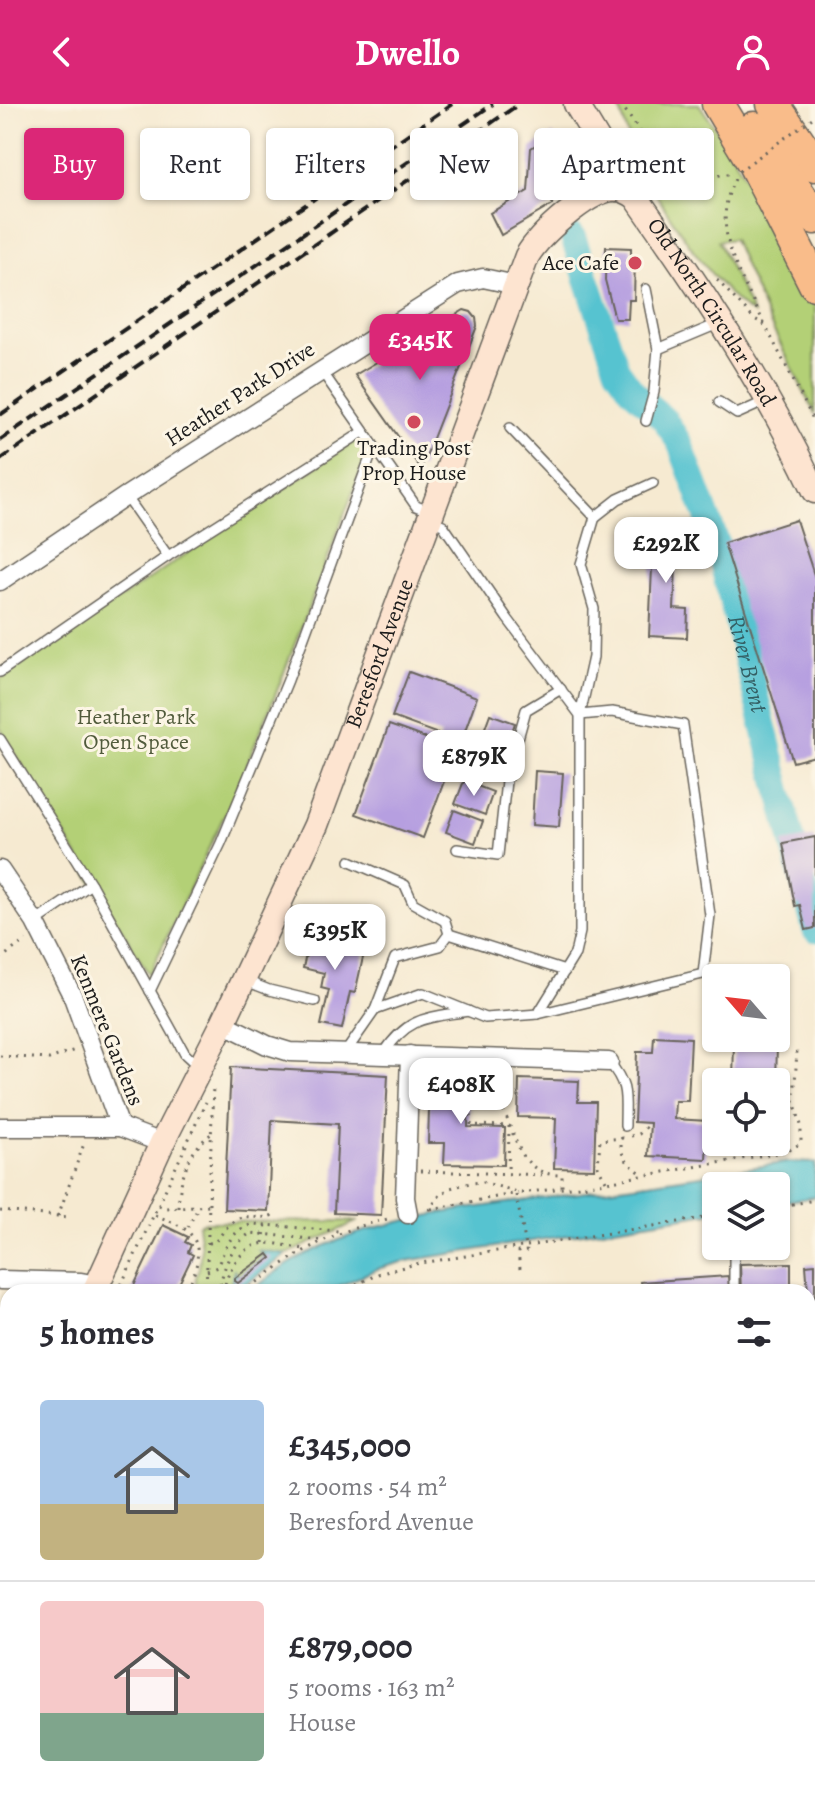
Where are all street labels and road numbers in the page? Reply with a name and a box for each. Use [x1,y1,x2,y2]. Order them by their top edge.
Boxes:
street label: Old North Circular Road [640,212,783,412]
street label: Heather Park Drive [159,334,321,454]
street label: Beresford Avenue [338,574,421,733]
street label: Kenmere Gardens [63,950,151,1110]

